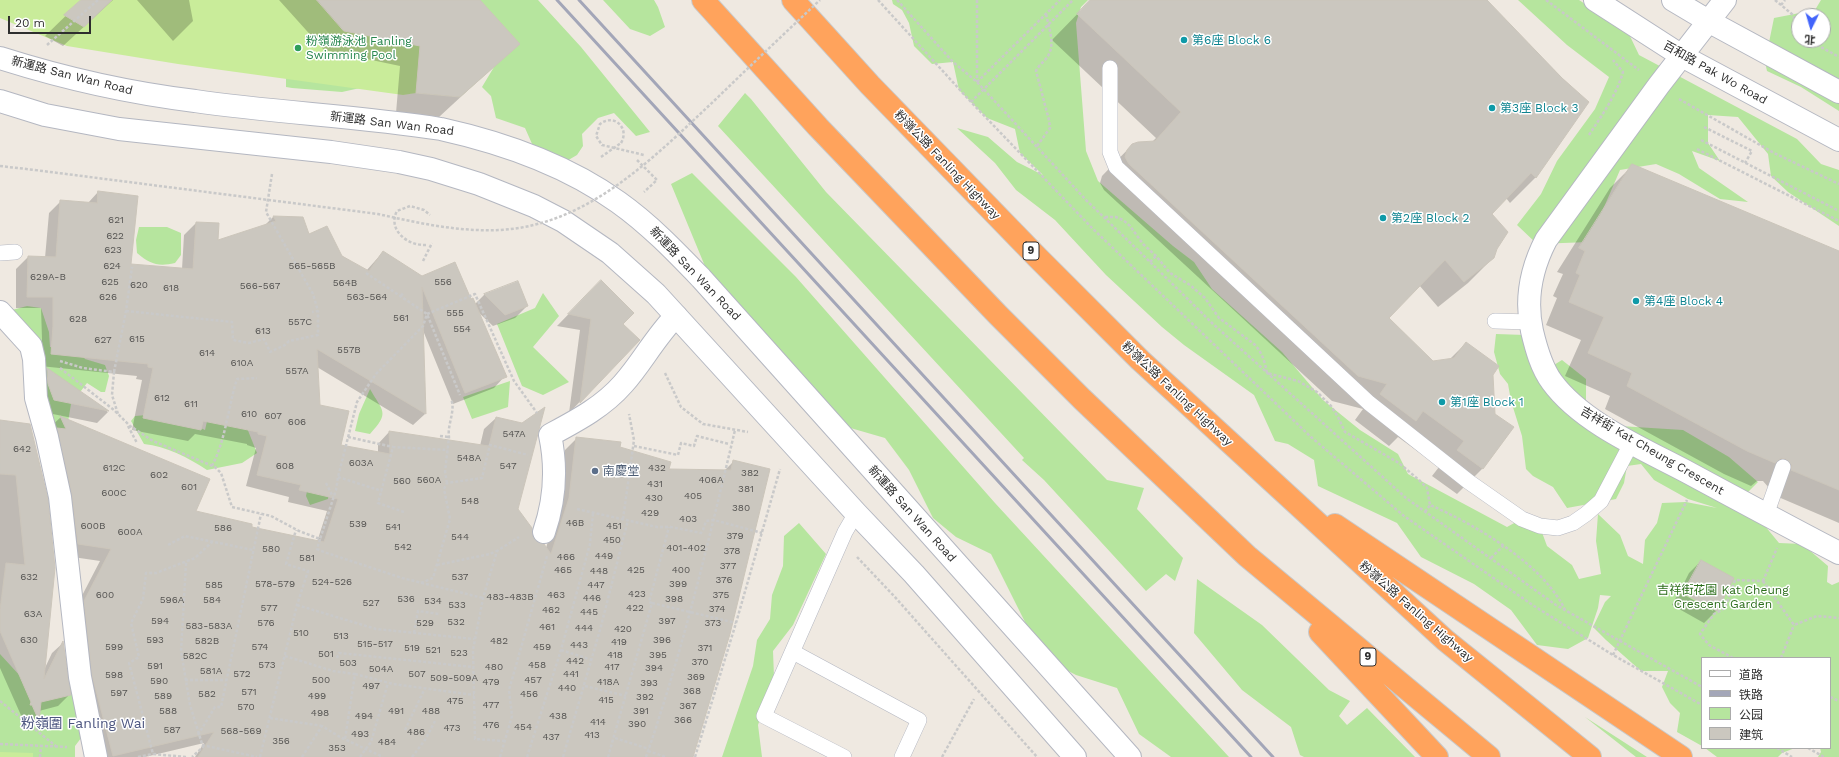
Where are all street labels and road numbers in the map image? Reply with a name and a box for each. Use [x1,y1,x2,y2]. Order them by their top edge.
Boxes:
street label: 百和路 Pak Wo Road [1660,38,1770,108]
street label: 新運路 San Wan Road [10,54,134,98]
street label: 粉嶺公路 Fanling Highway [891,107,1003,223]
street label: 新運路 San Wan Road [329,109,455,139]
street label: 新運路 San Wan Road [647,224,743,324]
road number: 9 [1023,242,1039,260]
street label: 粉嶺公路 Fanling Highway [1119,339,1235,449]
street label: 吉祥街 Kat Cheung Crescent [1578,404,1726,498]
street label: 新運路 San Wan Road [865,463,959,565]
street label: 粉嶺公路 Fanling Highway [1356,559,1476,665]
road number: 9 [1360,648,1376,666]

